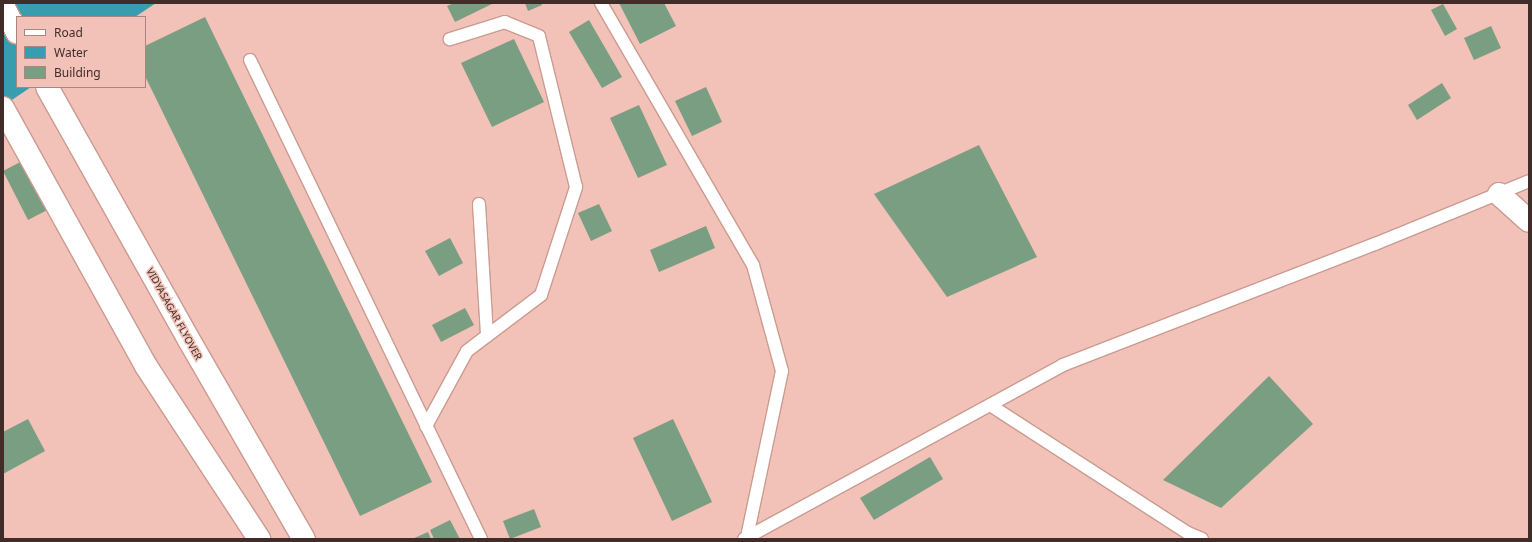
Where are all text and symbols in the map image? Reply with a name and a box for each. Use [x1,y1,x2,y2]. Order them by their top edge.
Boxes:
legend [16,16,146,88]
text: Road [54,24,83,41]
text: Water [54,44,88,61]
text: Building [54,64,101,81]
street label: VIDYASAGAR FLYOVER [144,266,204,362]

